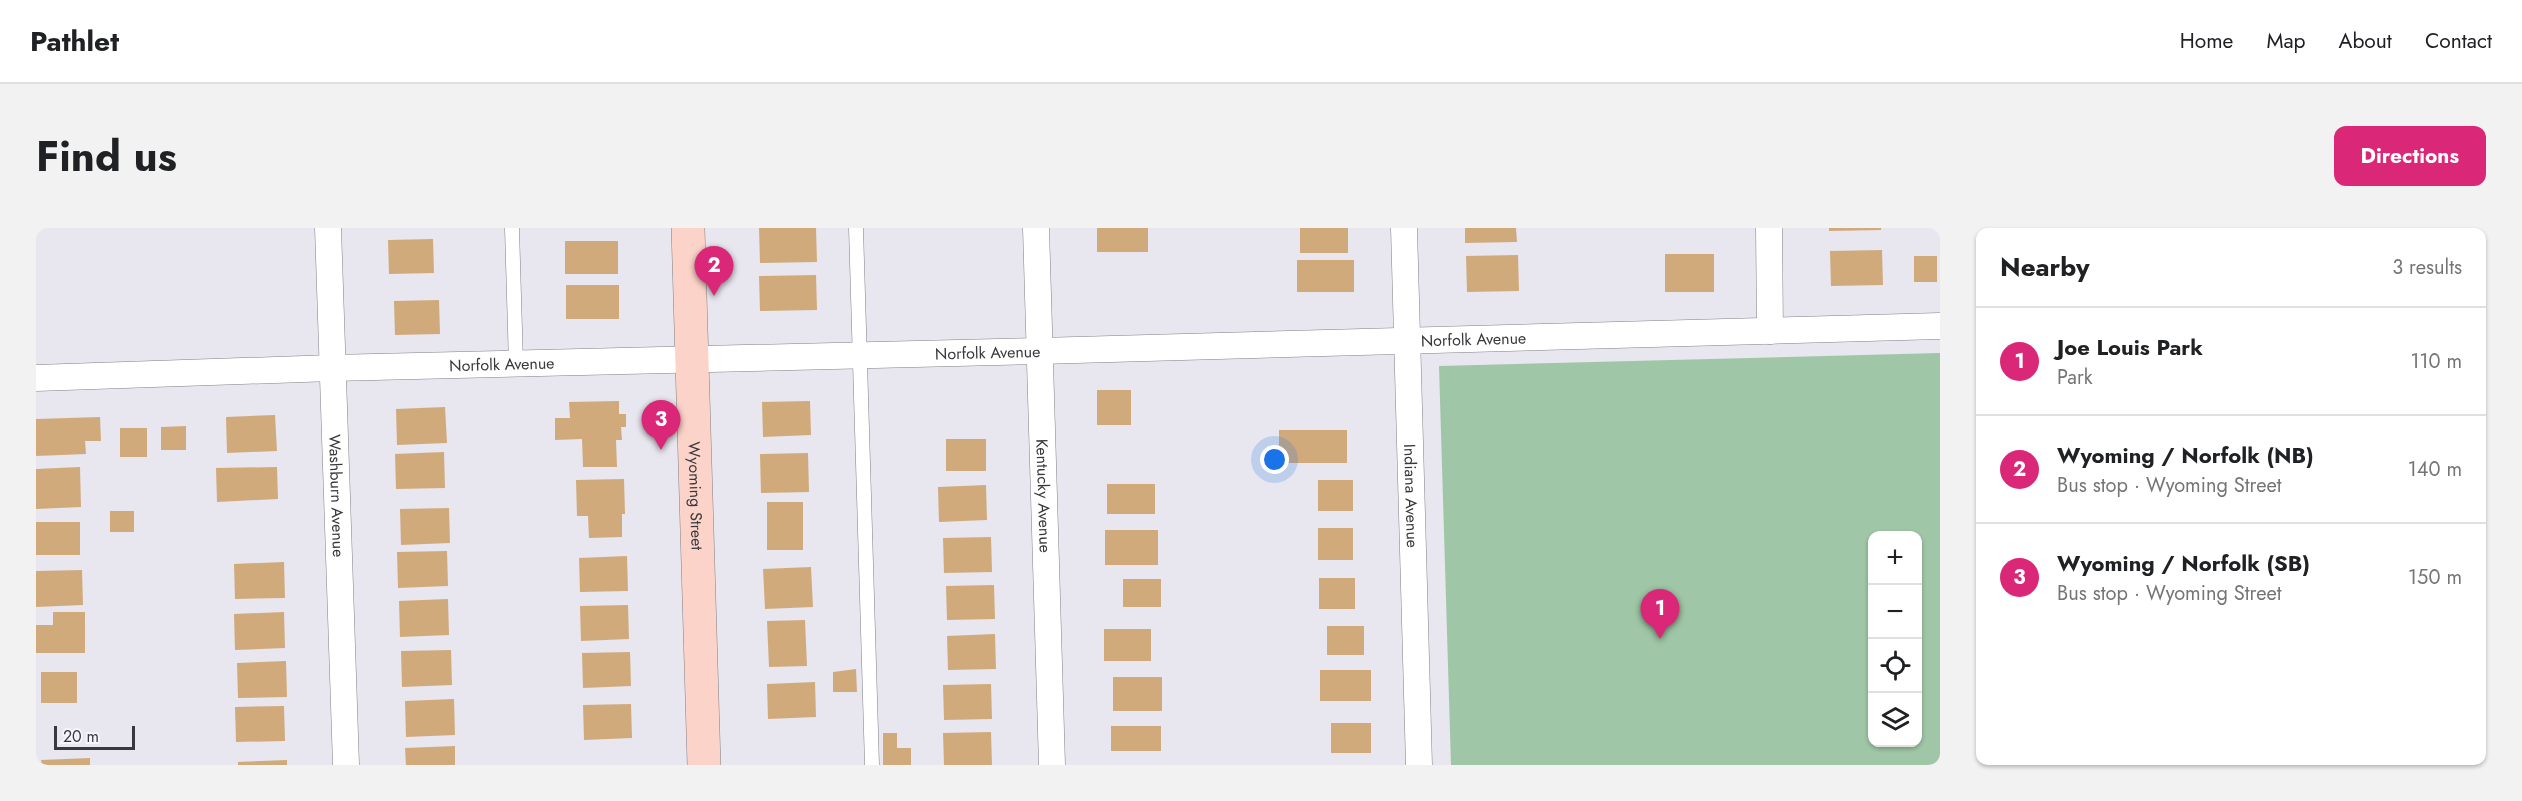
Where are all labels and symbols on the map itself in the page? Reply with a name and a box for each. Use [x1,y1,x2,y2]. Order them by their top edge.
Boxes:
pin: 2 [694,247,734,296]
street label: Norfolk Avenue [1420,327,1526,352]
street label: Norfolk Avenue [935,340,1041,366]
street label: Norfolk Avenue [449,352,555,377]
pin: 3 [642,400,680,450]
street label: Washburn Avenue [323,434,350,558]
street label: Kentucky Avenue [1030,439,1057,553]
street label: Wyoming Street [682,441,709,551]
street label: Indiana Avenue [1398,444,1424,548]
your location [1260,445,1289,474]
pin: 1 [1640,590,1680,639]
scale bar [54,723,135,750]

